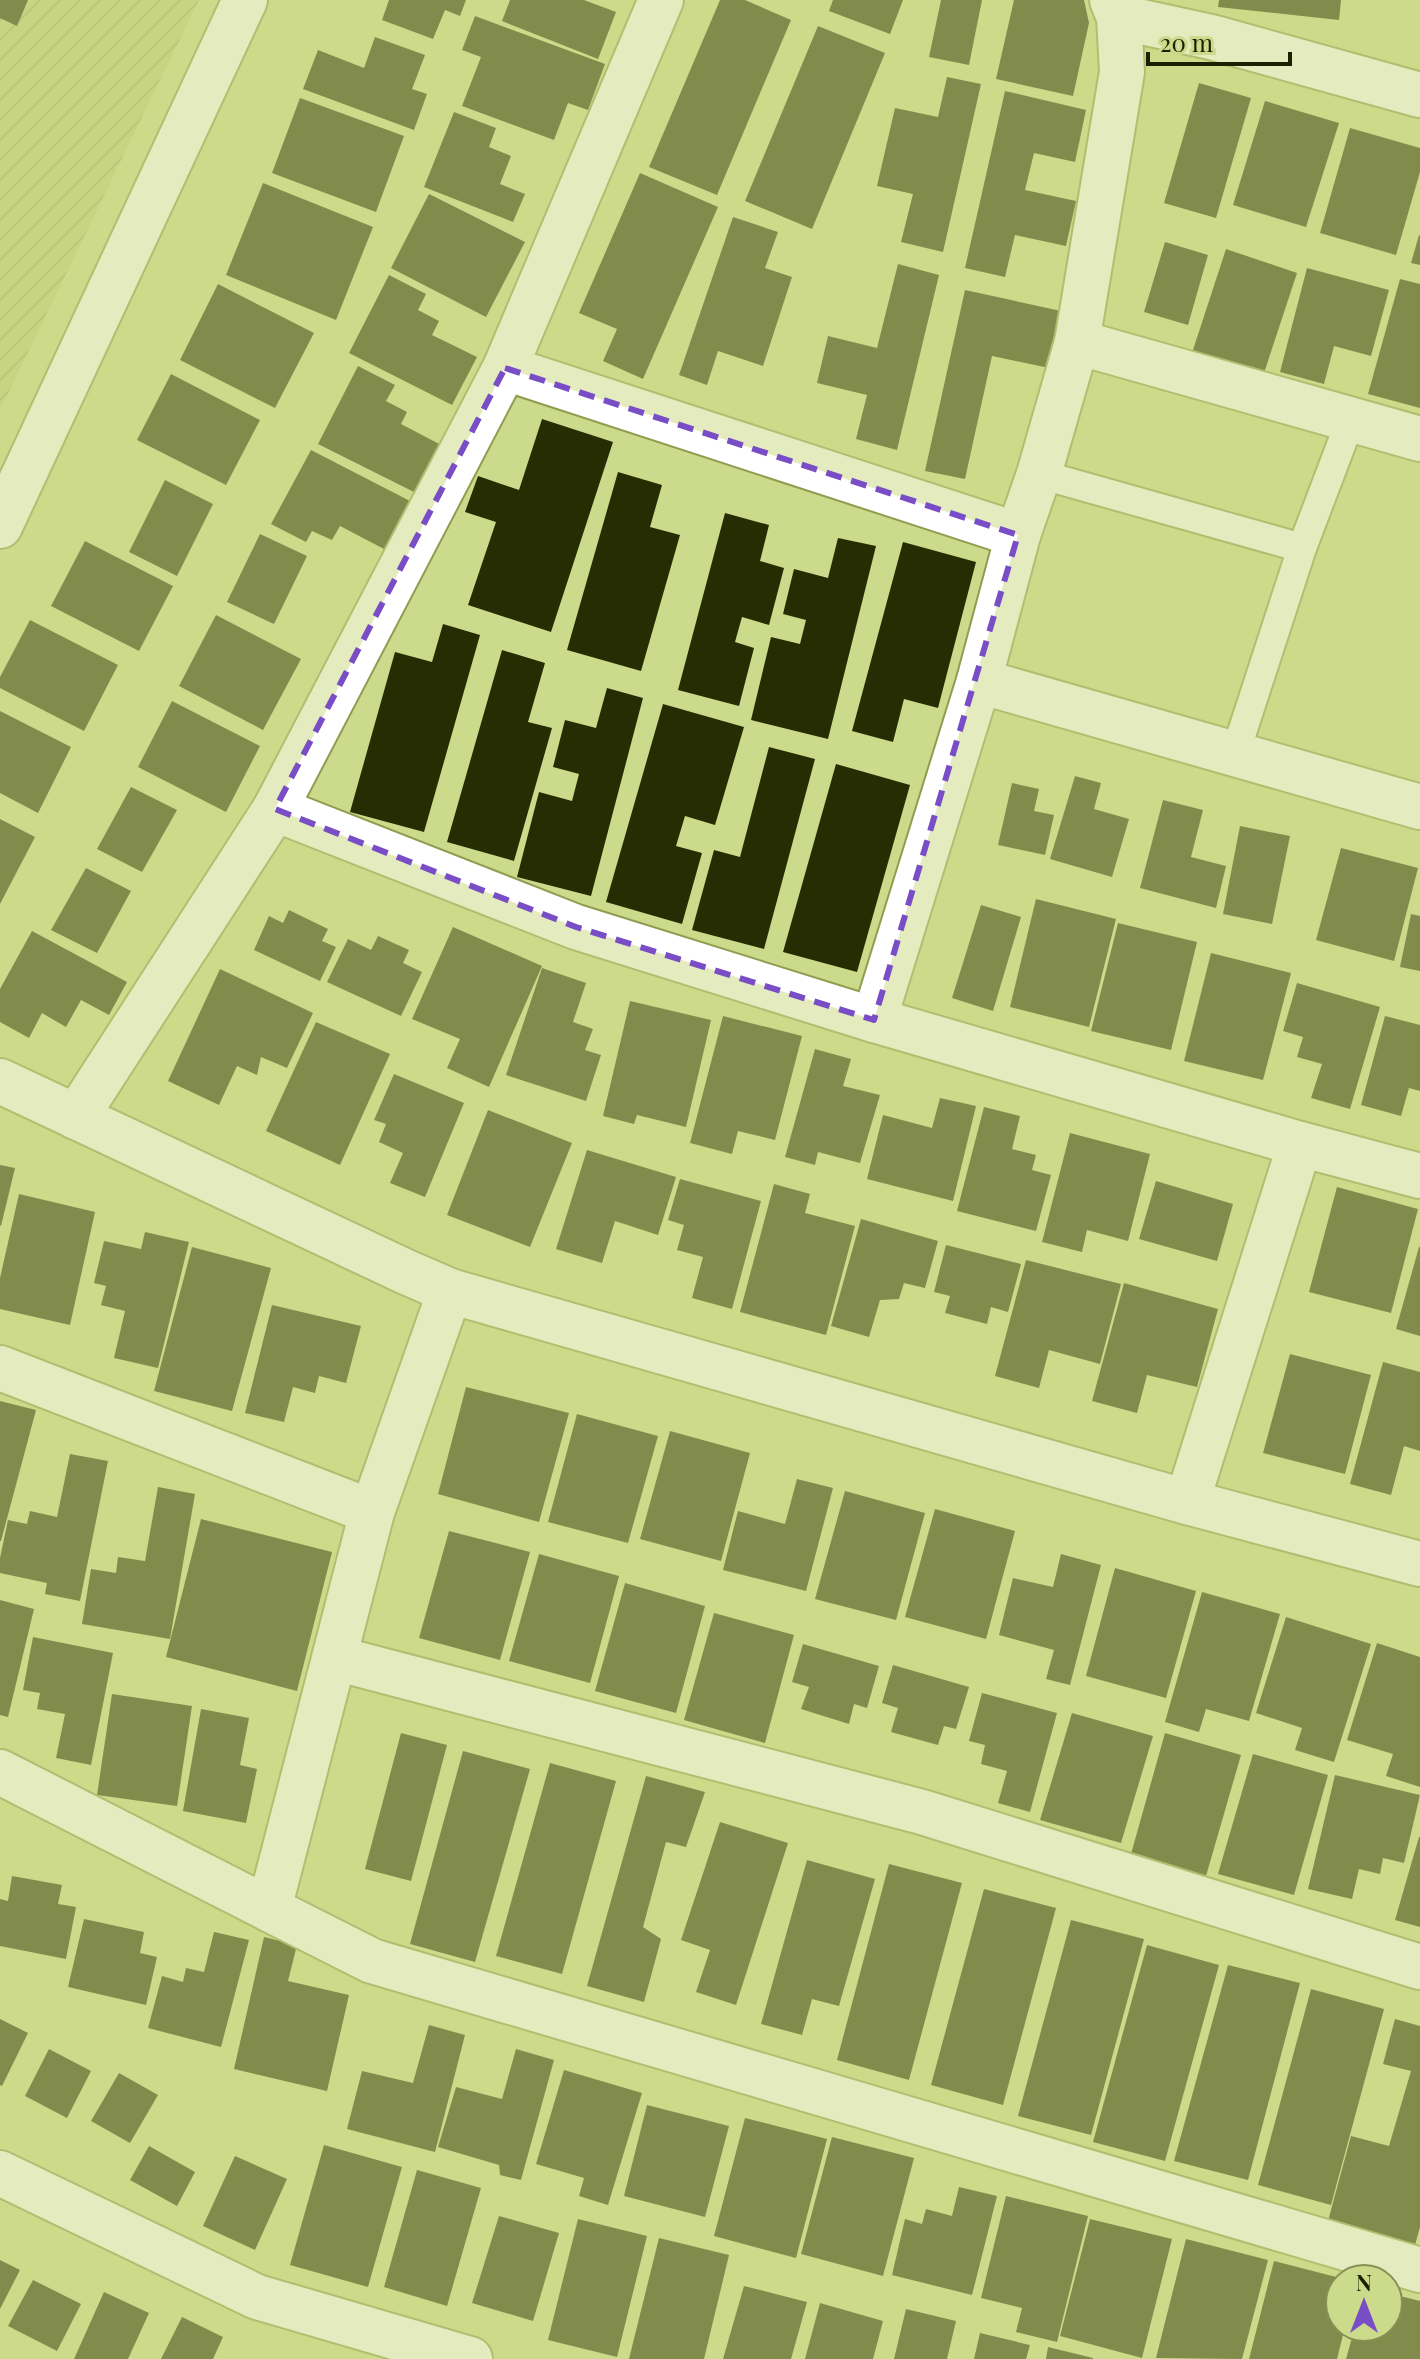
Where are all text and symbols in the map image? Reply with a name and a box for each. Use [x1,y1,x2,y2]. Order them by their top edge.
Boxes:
scale bar [1148,16,1290,66]
text: 20 m [1160,26,1213,58]
north arrow [1324,2263,1404,2343]
text: N [1356,2267,1372,2297]

